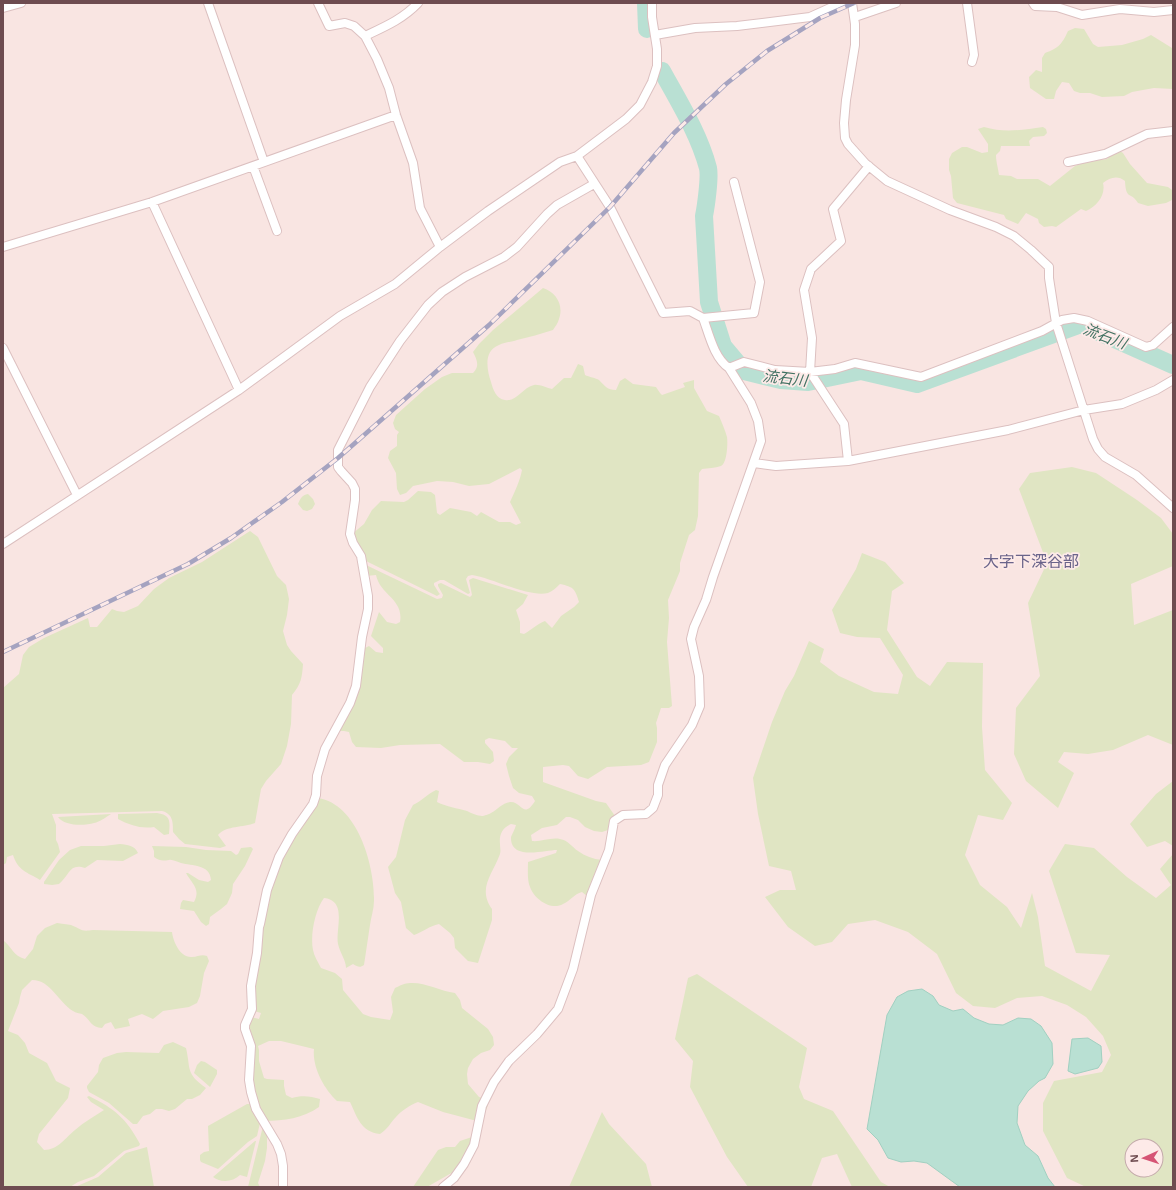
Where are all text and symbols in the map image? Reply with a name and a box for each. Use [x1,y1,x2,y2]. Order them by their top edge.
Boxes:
water label: 流石川 [1081,320,1131,353]
water label: 流石川 [762,367,810,389]
district label: 大字下深谷部 [983,553,1079,570]
north arrow [1124,1138,1164,1178]
text: N [1128,1154,1140,1163]

